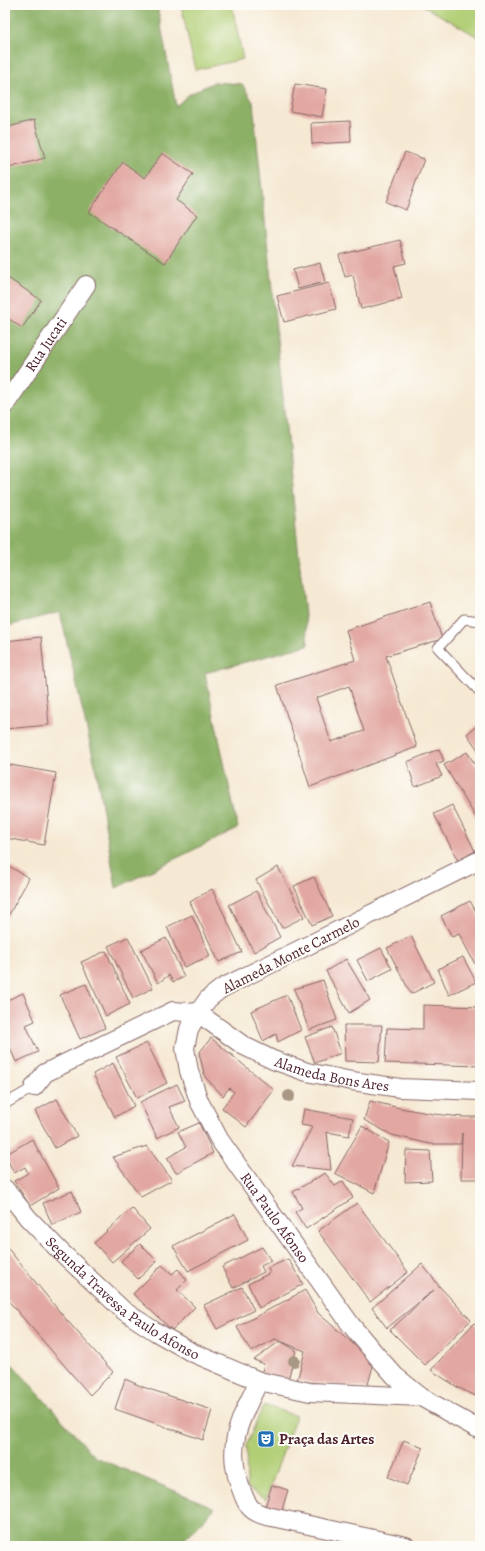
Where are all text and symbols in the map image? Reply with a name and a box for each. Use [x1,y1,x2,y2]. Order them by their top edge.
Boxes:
street label: Rua Jucati [20,313,71,376]
street label: Alameda Monte Carmelo [218,912,363,999]
street label: Alameda Bons Ares [271,1051,391,1096]
street label: Rua Paulo Afonso [236,1168,314,1267]
street label: Segunda Travessa Paulo Afonso [41,1232,203,1364]
theatre icon: Praça das Artes [256,1429,276,1449]
place label: Praça das Artes [279,1429,374,1449]

